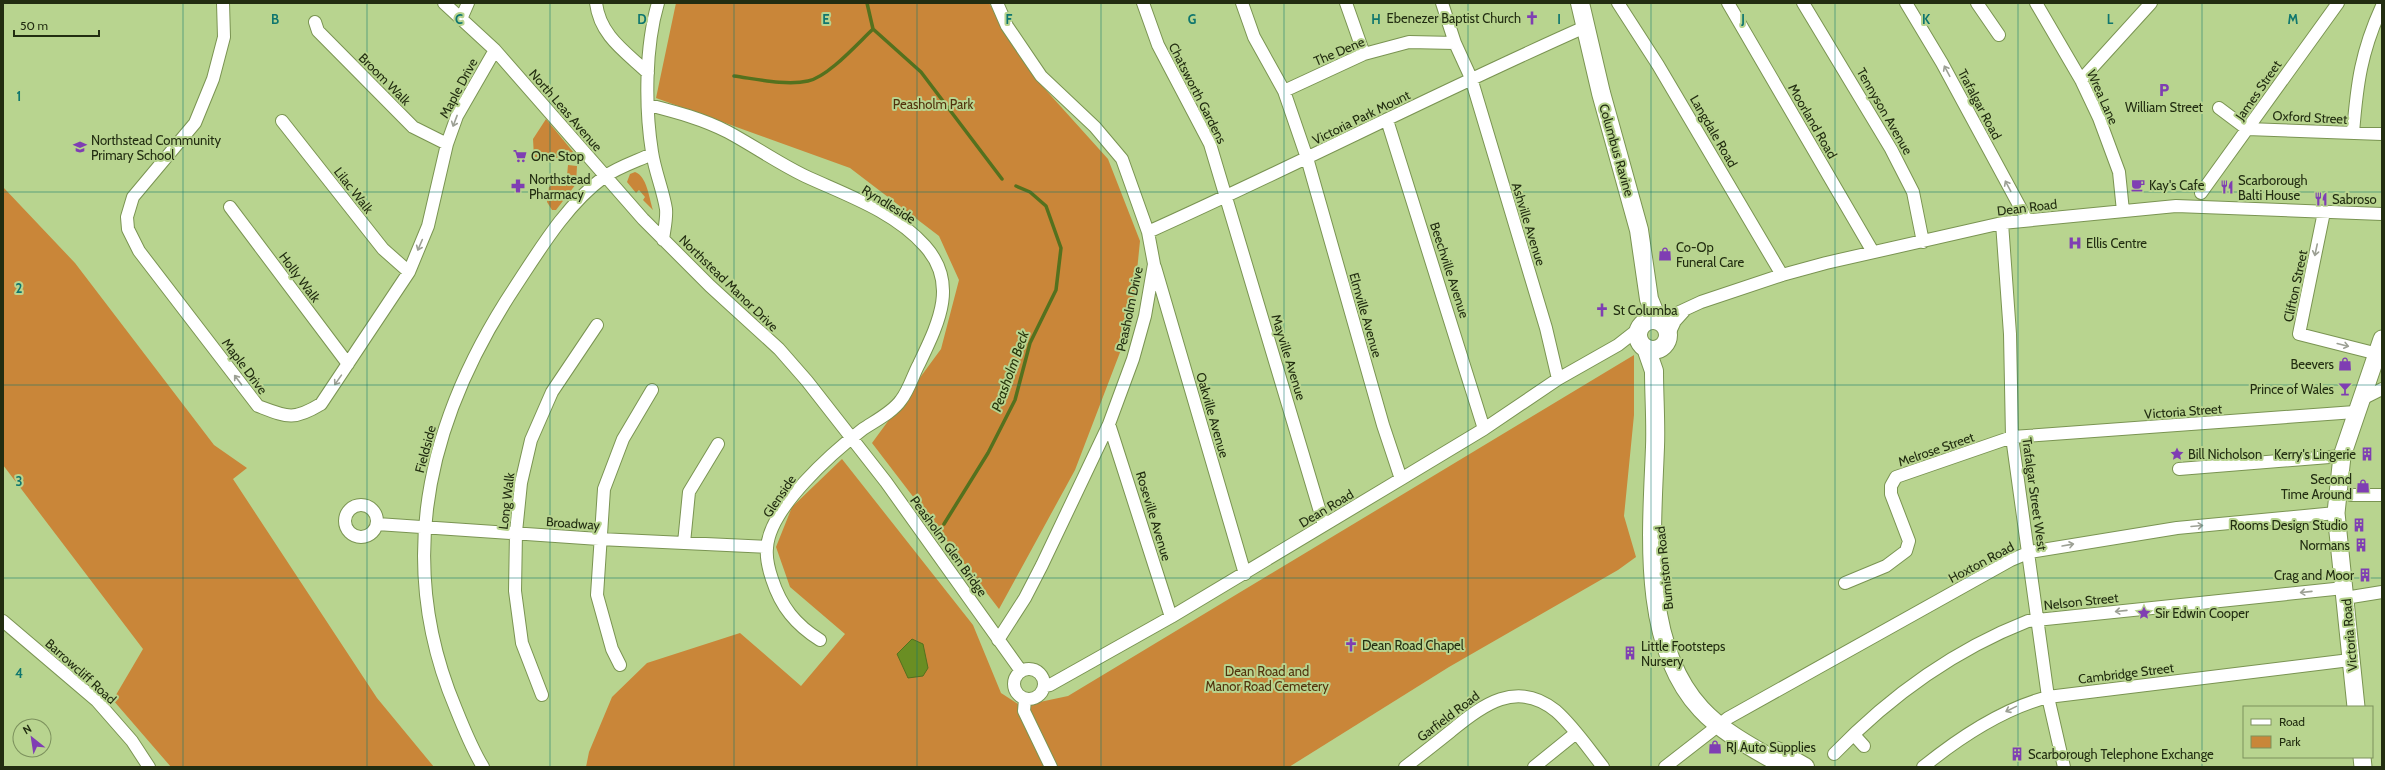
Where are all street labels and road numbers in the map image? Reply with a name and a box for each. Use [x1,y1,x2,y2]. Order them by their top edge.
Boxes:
street label: The Dene [1311,33,1367,69]
street label: Chatsworth Gardens [1166,40,1231,147]
street label: Broom Walk [356,50,415,109]
street label: Maple Drive [436,55,481,121]
street label: James Street [2231,57,2285,124]
street label: Tennyson Avenue [1854,65,1916,157]
street label: North Leas Avenue [526,66,606,155]
street label: Trafalgar Road [1955,66,2005,142]
street label: Wrea Lane [2084,67,2122,127]
street label: Moorland Road [1785,81,1841,161]
street label: Victoria Park Mount [1309,86,1413,148]
street label: Langdale Road [1687,92,1741,170]
street label: Columbus Ravine [1596,102,1638,198]
street label: Oxford Street [2272,107,2348,127]
street label: Lilac Walk [331,164,377,216]
street label: Ashville Avenue [1509,180,1549,268]
street label: Ryndleside [859,181,919,227]
street label: Dean Road [1996,195,2058,219]
street label: Beechville Avenue [1427,220,1473,320]
street label: Northstead Manor Drive [676,231,782,335]
street label: Clifton Street [2280,248,2311,323]
street label: Holly Walk [276,249,324,305]
street label: Peasholm Drive [1112,265,1146,353]
street label: Elmville Avenue [1346,271,1386,360]
street label: Mayville Avenue [1268,312,1310,402]
street label: Maple Drive [219,335,271,397]
street label: Oakville Avenue [1193,371,1233,460]
street label: Victoria Street [2143,400,2223,422]
street label: Fieldside [411,423,439,474]
street label: Melrose Street [1896,428,1977,470]
street label: Trafalgar Street West [2019,437,2051,552]
street label: Roseville Avenue [1133,469,1175,563]
street label: Long Walk [495,472,517,530]
street label: Glenside [759,472,799,520]
street label: Dean Road [1296,486,1356,530]
street label: Peasholm Glen Bridge [907,493,991,600]
street label: Broadway [545,513,601,533]
street label: Burniston Road [1652,525,1676,611]
street label: Hoxton Road [1945,538,2017,586]
street label: Nelson Street [2043,589,2120,613]
street label: Victoria Road [2338,598,2360,672]
street label: Barrowcliff Road [42,635,120,707]
street label: Cambridge Street [2077,659,2175,687]
street label: Garfield Road [1414,687,1482,745]

